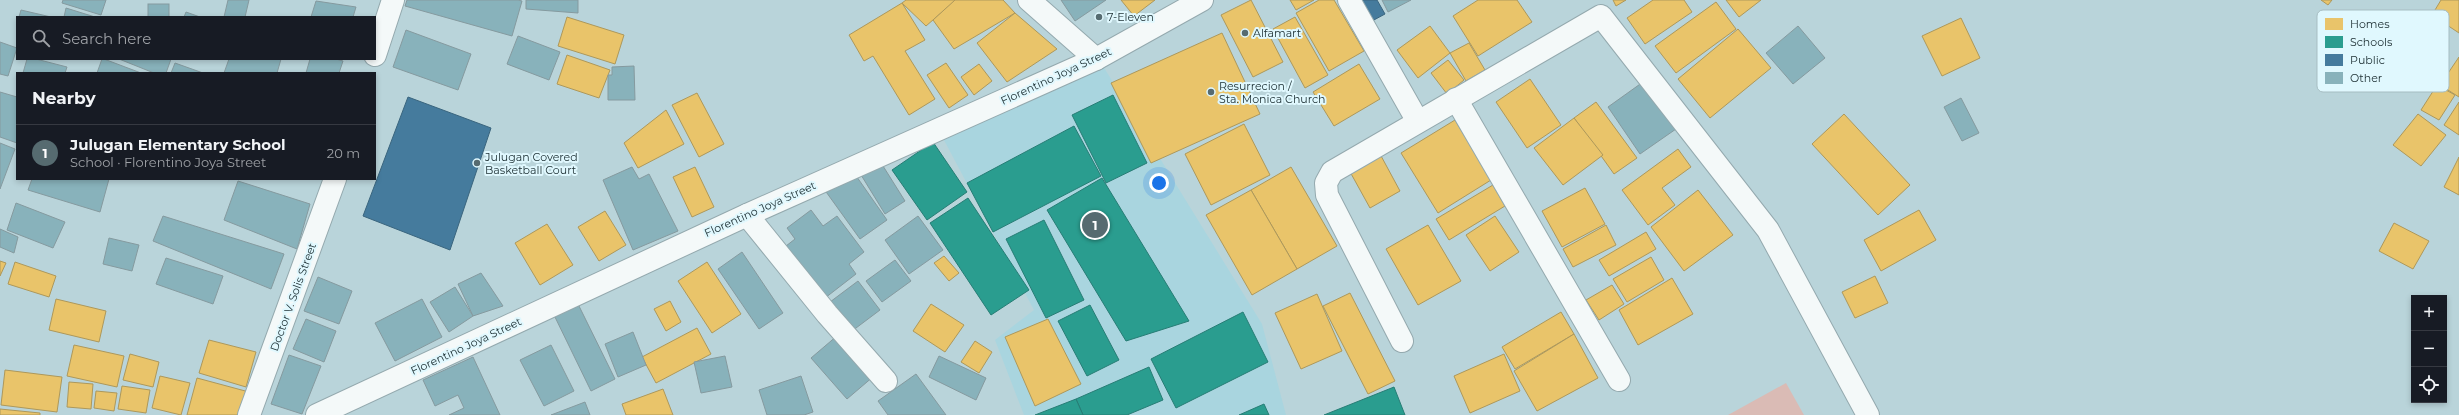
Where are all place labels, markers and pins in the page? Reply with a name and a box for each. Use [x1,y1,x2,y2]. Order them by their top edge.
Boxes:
place label: 7-Eleven [1107,10,1154,24]
marker: 7-Eleven [1094,12,1104,22]
place label: Alfamart [1253,26,1302,40]
marker: Alfamart [1240,28,1250,38]
place label: Resurrecion / Sta. Monica Church [1219,79,1326,106]
marker: Resurrecion / Sta. Monica Church [1206,87,1216,97]
place label: Julugan Covered Basketball Court [484,150,578,177]
marker: Julugan Covered Basketball Court [472,158,482,168]
pin: 1 [1082,210,1108,240]

